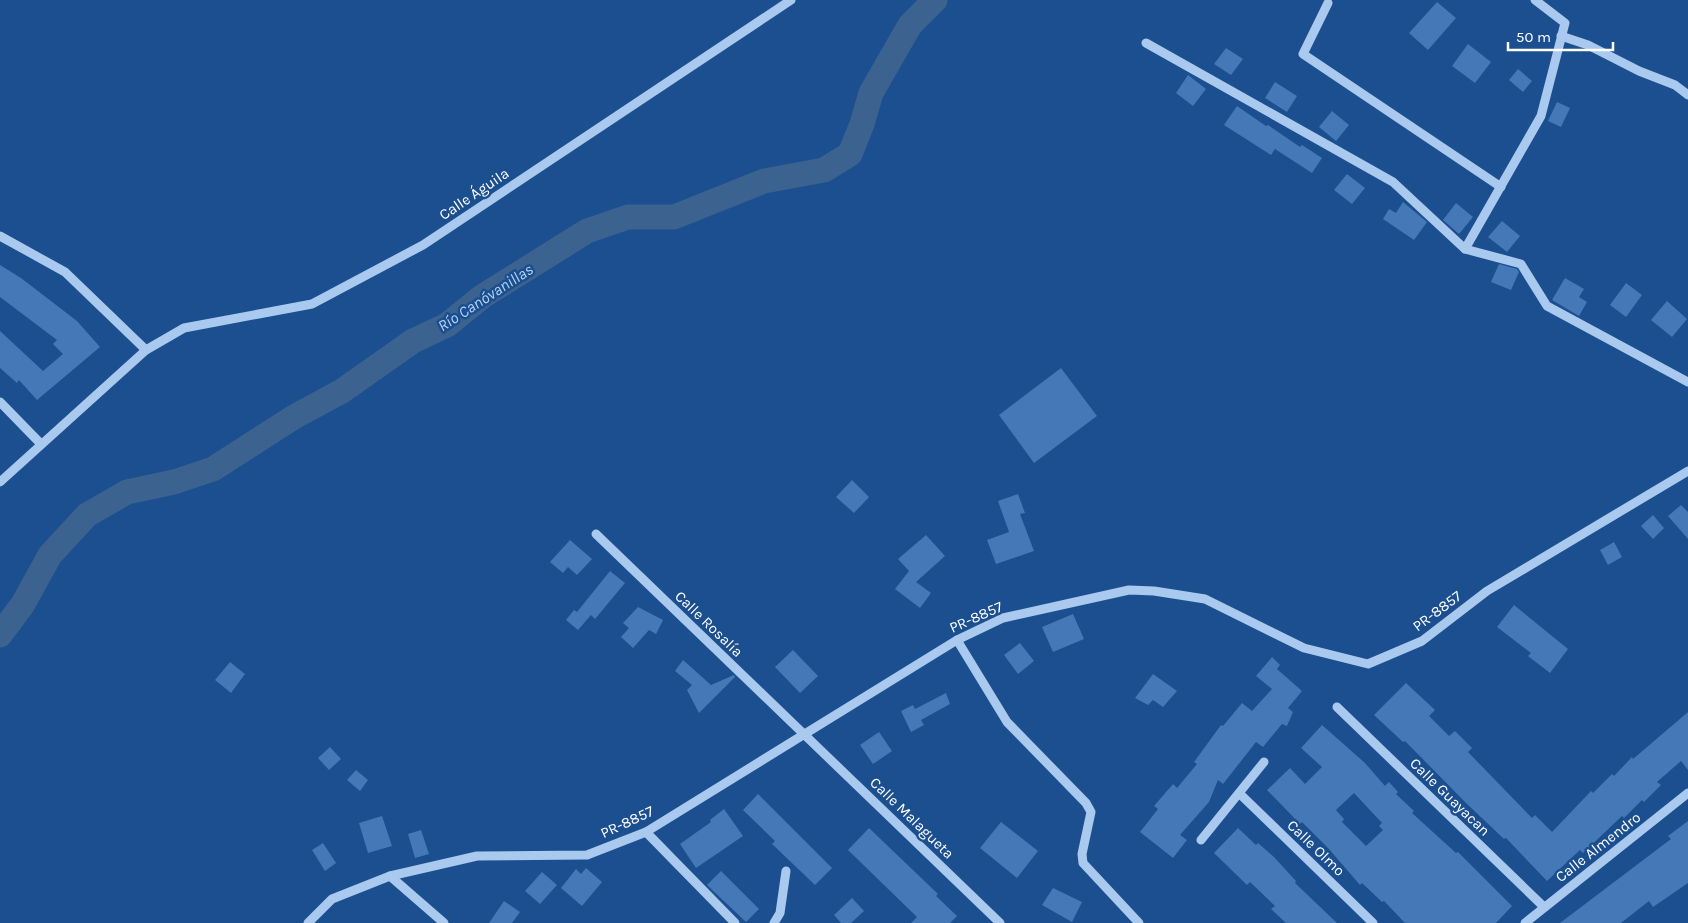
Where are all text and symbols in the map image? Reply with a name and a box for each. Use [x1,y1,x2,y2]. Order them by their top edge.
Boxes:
scale bar [1508,20,1613,52]
text: 50 m [1516,28,1551,46]
street label: Calle Águila [436,164,512,224]
water label: Río Canóvanillas [434,259,537,335]
street label: Calle Rosalía [671,587,747,661]
street label: PR-8857 [1409,587,1465,635]
street label: PR-8857 [946,597,1006,637]
street label: Calle Guayacan [1406,754,1494,840]
street label: Calle Malagueta [866,773,958,863]
street label: PR-8857 [598,802,656,842]
street label: Calle Almendro [1552,808,1644,886]
street label: Calle Olmo [1283,816,1349,880]

